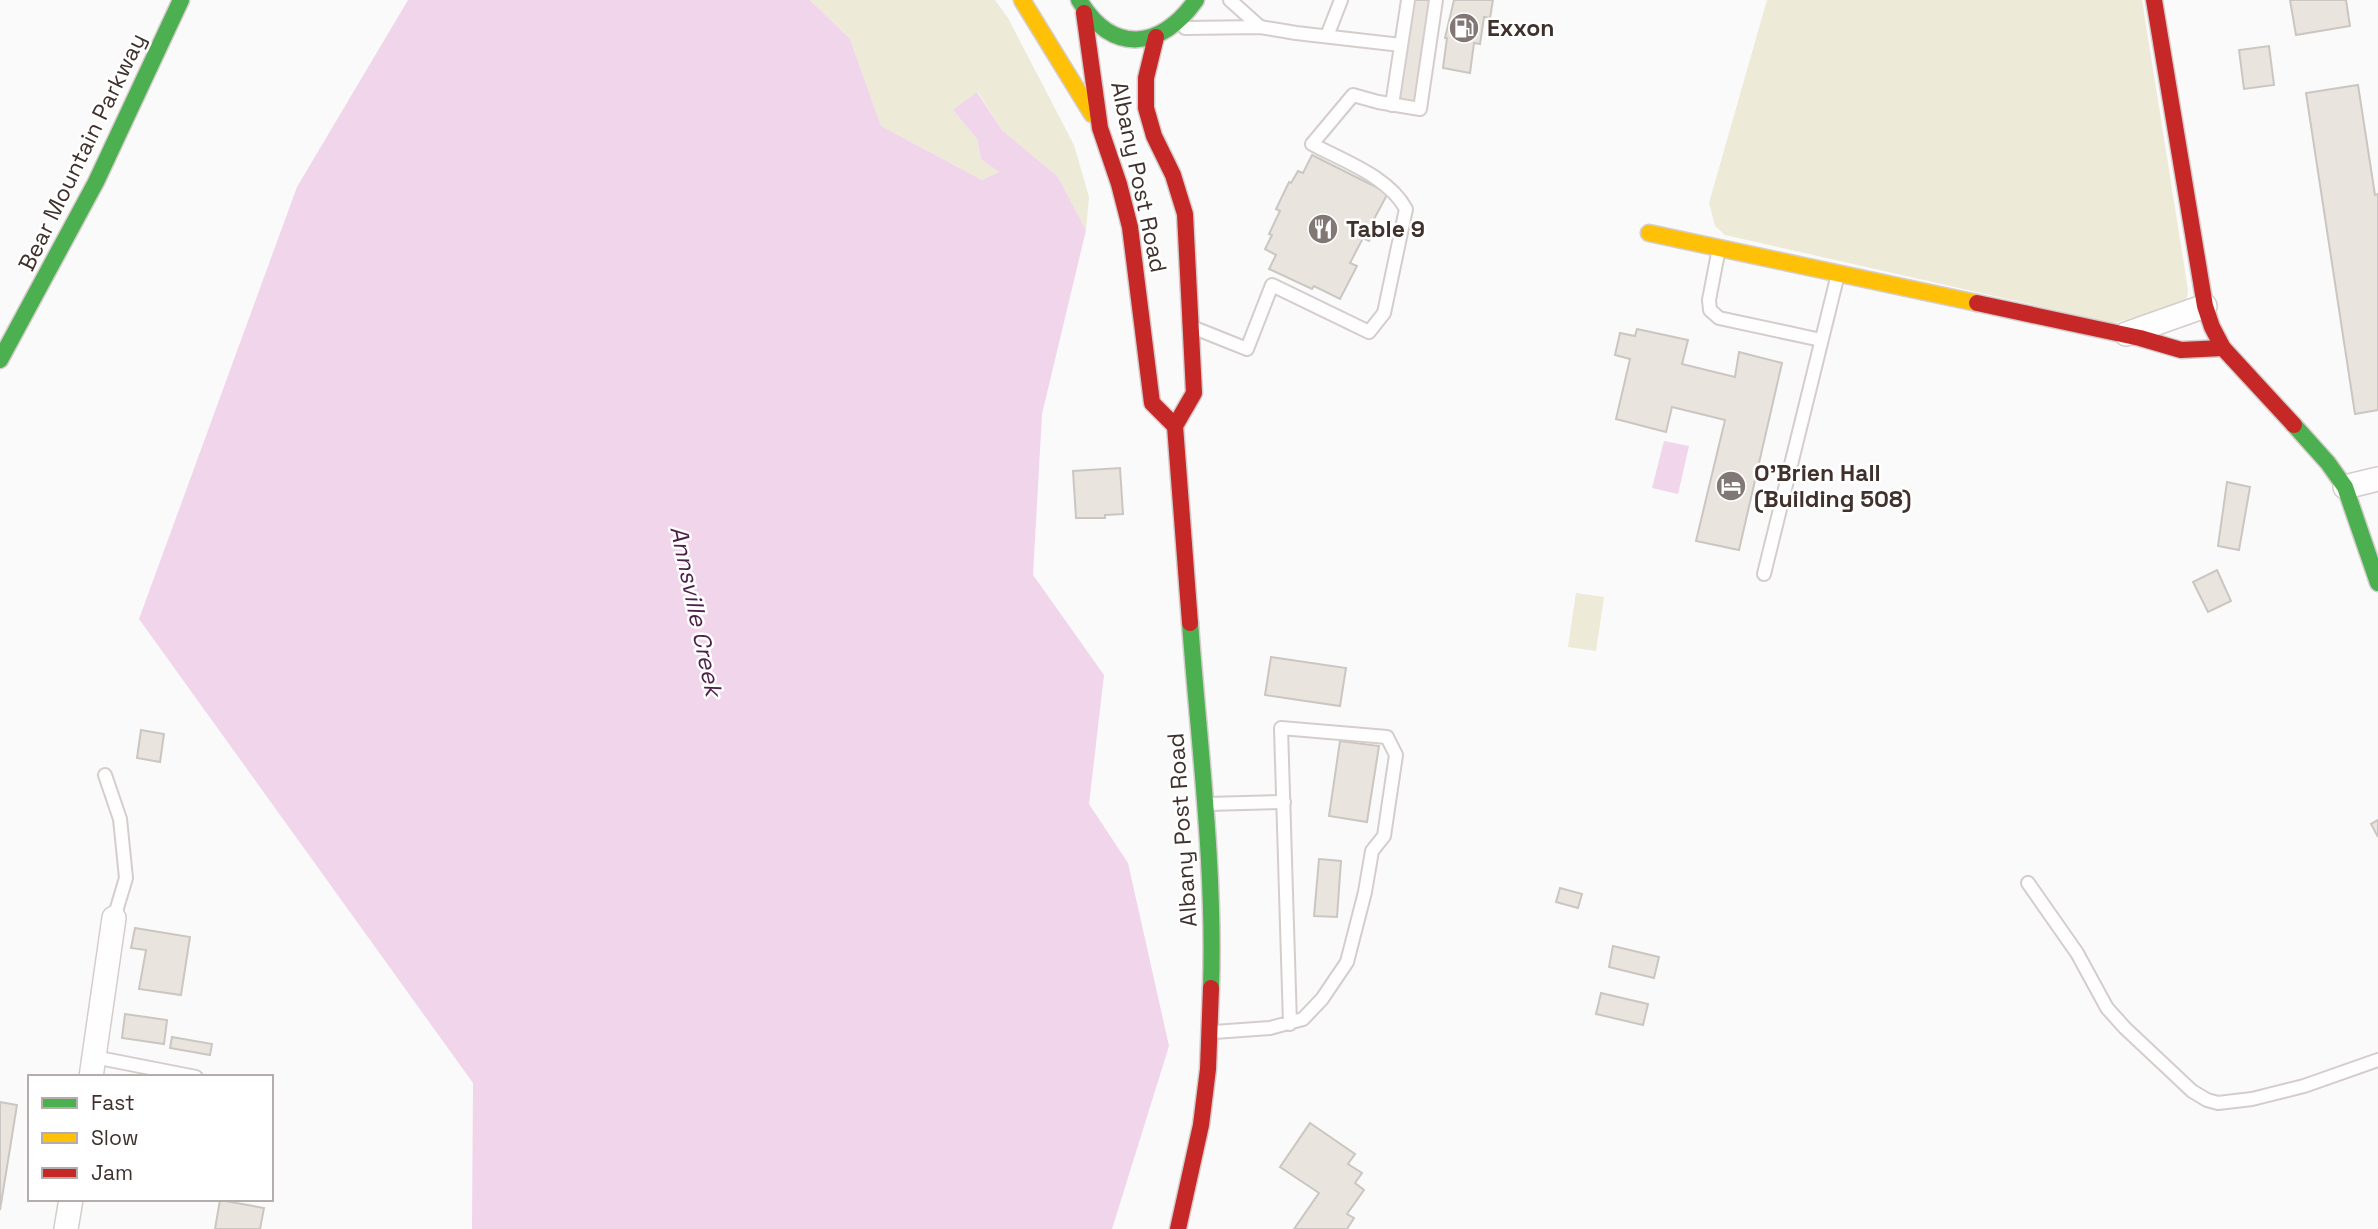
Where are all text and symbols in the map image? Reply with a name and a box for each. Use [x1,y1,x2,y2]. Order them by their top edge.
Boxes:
fuel station icon: Exxon [1447,11,1481,45]
place label: Exxon [1487,13,1554,43]
street label: Bear Mountain Parkway [11,28,153,276]
street label: Albany Post Road [1104,79,1174,275]
restaurant icon: Table 9 [1306,212,1340,246]
place label: Table 9 [1346,214,1425,244]
place label: O'Brien Hall (Building 508) [1754,458,1912,514]
hotel icon: O'Brien Hall (Building 508) [1714,469,1748,503]
water label: Annsville Creek [663,523,730,702]
street label: Albany Post Road [1160,732,1204,928]
legend [28,1075,273,1201]
text: Fast [91,1089,135,1116]
text: Slow [91,1124,139,1151]
text: Jam [91,1159,133,1186]

